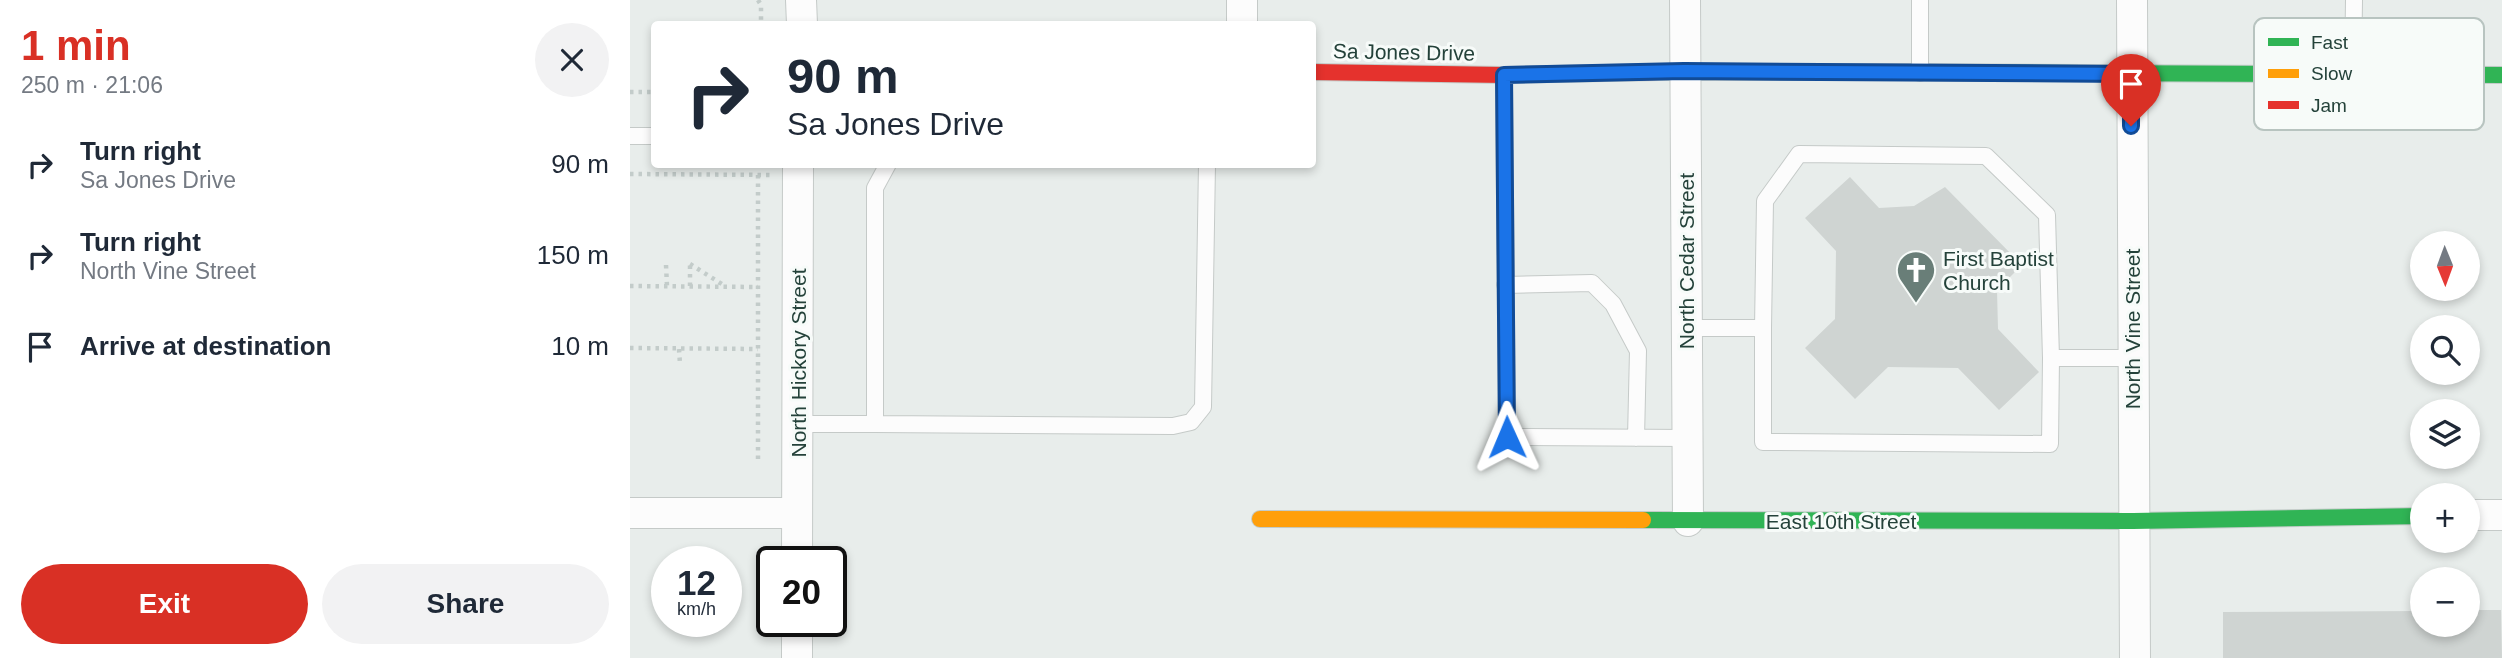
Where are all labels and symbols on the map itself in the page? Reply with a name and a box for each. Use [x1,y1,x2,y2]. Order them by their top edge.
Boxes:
legend [2254,18,2484,130]
text: Fast [2311,32,2349,53]
street label: Sa Jones Drive [1333,39,1475,65]
pin [2101,54,2161,126]
text: Slow [2311,63,2352,84]
text: Jam [2311,95,2347,116]
street label: North Cedar Street [1675,173,1698,349]
north arrow [2410,231,2480,301]
place label: First Baptist Church [1943,247,2054,294]
street label: North Vine Street [2121,248,2144,409]
church icon: First Baptist Church [1895,249,1937,304]
street label: North Hickory Street [787,268,810,458]
position arrow [1470,400,1544,474]
street label: East 10th Street [1766,510,1916,533]
speed limit sign: 20 [756,546,847,637]

